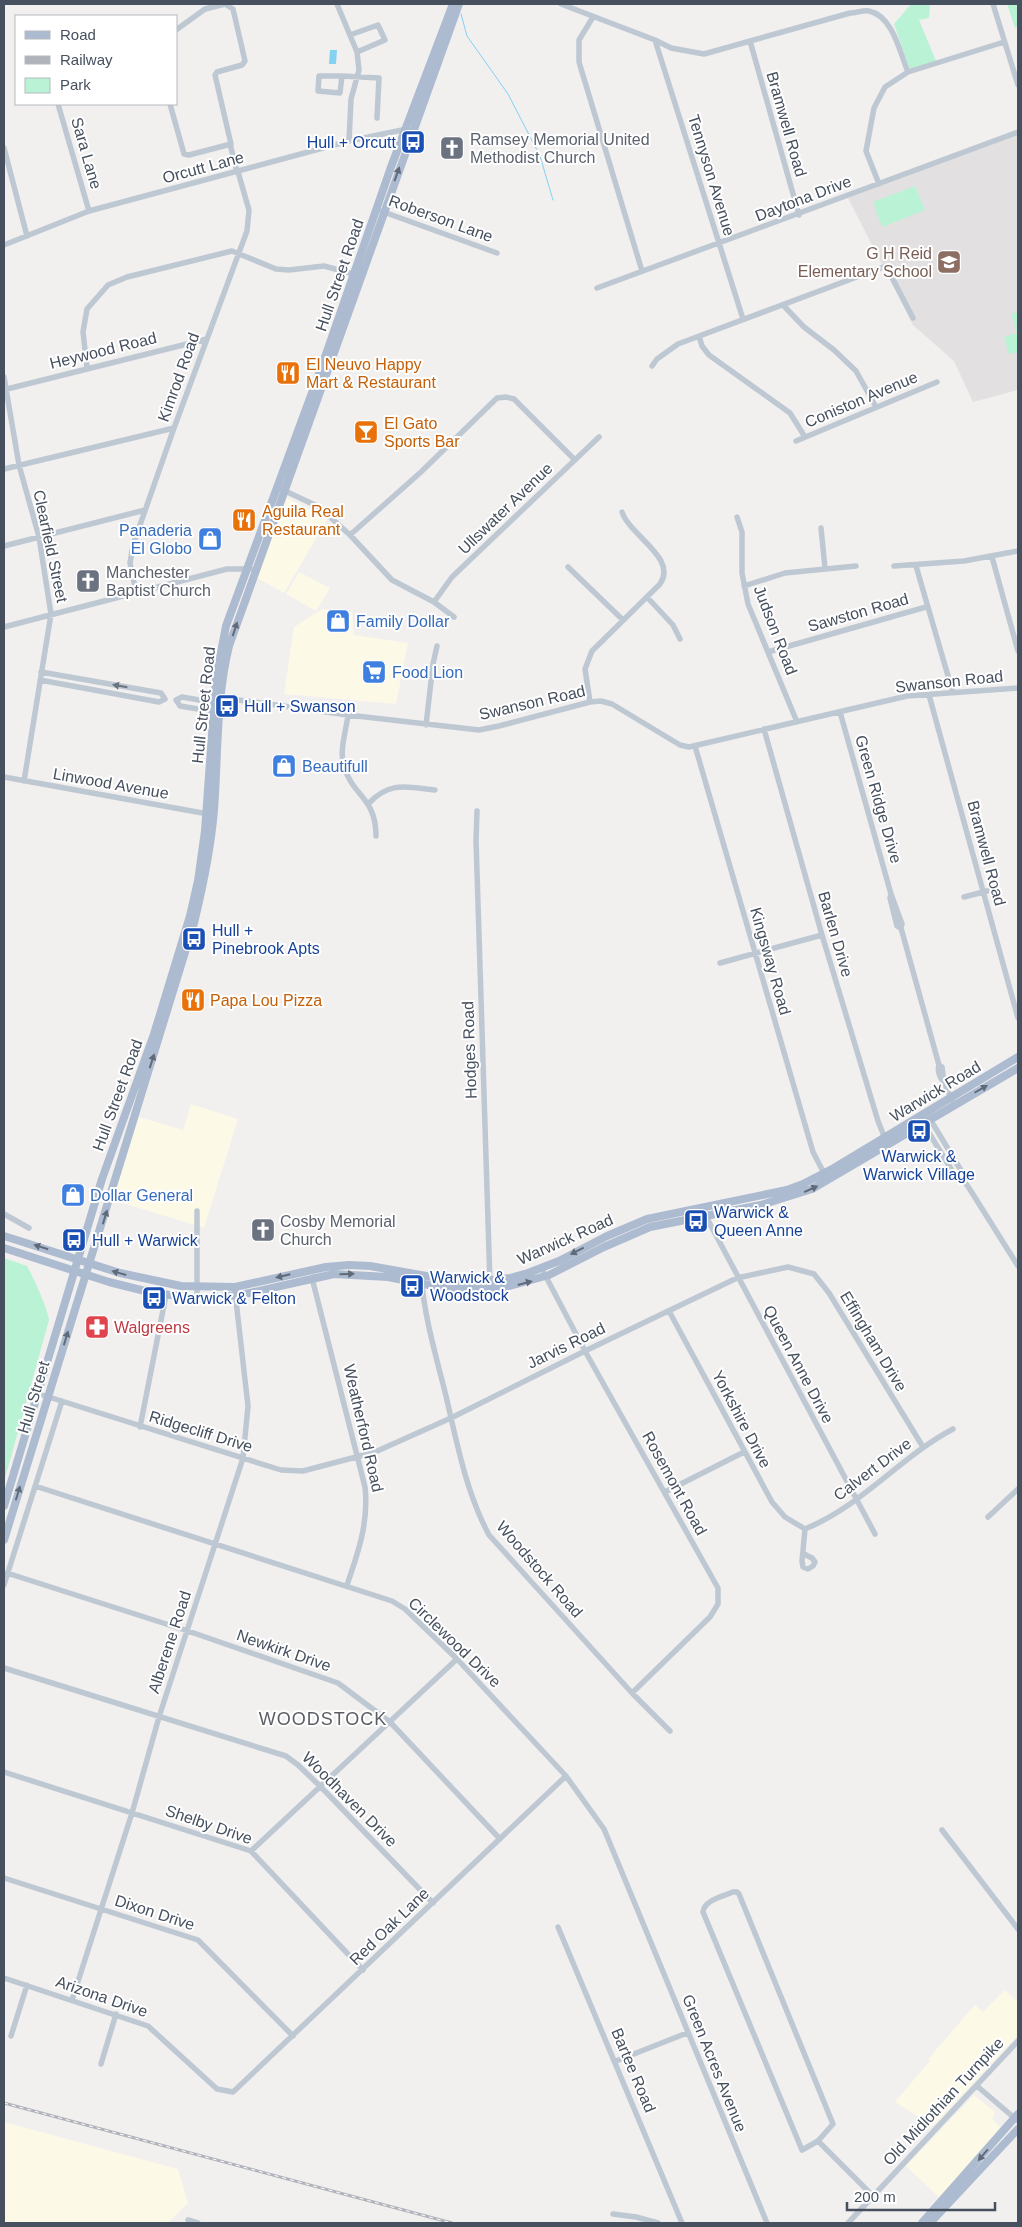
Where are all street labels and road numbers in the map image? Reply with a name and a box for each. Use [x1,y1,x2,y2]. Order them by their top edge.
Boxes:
street label: Bramwell Road [763,70,810,179]
street label: Tennyson Avenue [685,112,738,238]
street label: Sara Lane [68,115,105,191]
street label: Orcutt Lane [161,148,246,187]
street label: Daytona Drive [753,172,854,225]
street label: Roberson Lane [387,192,495,245]
street label: Hull Street Road [312,217,367,333]
street label: Heywood Road [48,329,158,372]
street label: Kimrod Road [155,330,202,424]
street label: Coniston Avenue [802,368,920,431]
street label: Ullswater Avenue [455,459,556,557]
street label: Clearfield Street [30,488,71,605]
street label: Judson Road [751,583,800,677]
street label: Sawston Road [806,590,910,635]
street label: Hull Street Road [189,646,218,764]
street label: Swanson Road [894,667,1004,696]
street label: Swanson Road [477,682,587,723]
street label: Green Ridge Drive [852,733,905,865]
street label: Linwood Avenue [52,765,170,802]
street label: Bramwell Road [964,799,1009,908]
street label: Barlen Drive [815,889,856,979]
street label: Kingsway Road [747,905,794,1017]
street label: Hodges Road [459,1001,480,1099]
street label: Hull Street Road [89,1037,146,1153]
street label: Warwick Road [887,1058,984,1125]
street label: Warwick Road [515,1211,616,1268]
street label: Effingham Drive [837,1288,910,1394]
street label: Queen Anne Drive [760,1303,837,1426]
street label: Jarvis Road [525,1319,608,1372]
street label: Hull Street [14,1358,53,1435]
street label: Weatherford Road [341,1363,386,1494]
street label: Yorkshire Drive [709,1368,774,1471]
street label: Ridgecliff Drive [147,1408,255,1455]
street label: Rosemont Road [639,1429,710,1538]
street label: Calvert Drive [830,1435,914,1504]
street label: Woodstock Road [493,1518,586,1621]
street label: Alberene Road [145,1589,194,1696]
street label: Circlewood Drive [405,1594,504,1691]
street label: Newkirk Drive [234,1626,333,1675]
street label: Woodhaven Drive [299,1748,401,1850]
street label: Shelby Drive [163,1802,255,1847]
street label: Red Oak Lane [346,1884,432,1968]
street label: Dixon Drive [113,1892,197,1933]
street label: Arizona Drive [54,1973,150,2020]
street label: Green Acres Avenue [679,1992,750,2134]
street label: Bartee Road [608,2026,659,2115]
street label: Old Midlothian Turnpike [880,2034,1007,2169]

